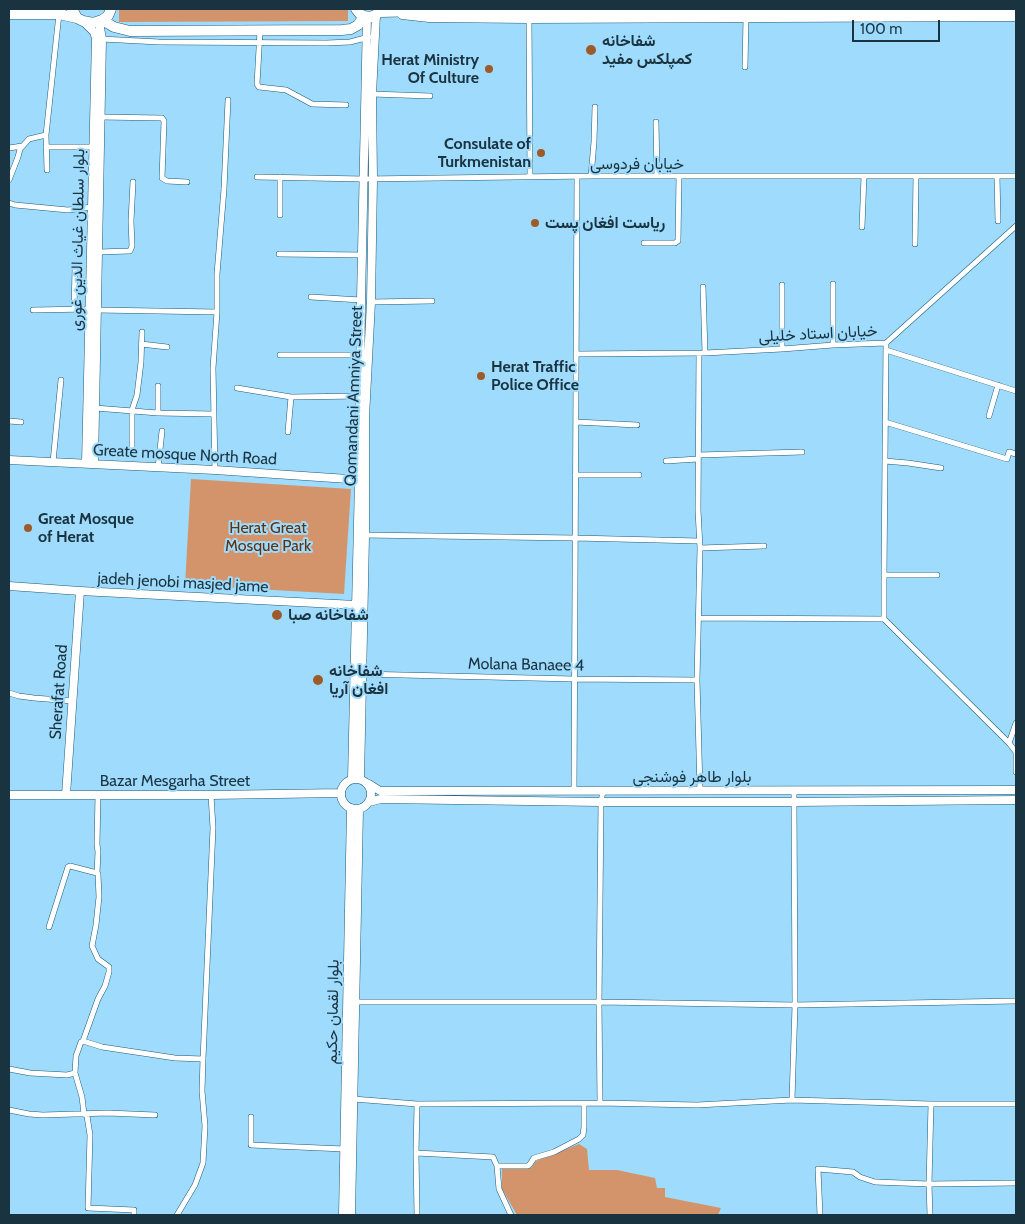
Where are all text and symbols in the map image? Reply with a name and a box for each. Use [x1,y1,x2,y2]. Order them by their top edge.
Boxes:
scale bar [855,10,942,42]
text: 100 m [860,20,902,38]
place label: شفاخانه کمپلکس مفید [602,31,692,69]
marker: شفاخانه کمپلکس مفید [584,43,598,57]
place label: Herat Ministry Of Culture [381,50,479,88]
marker: Herat Ministry Of Culture [483,63,495,75]
place label: Consulate of Turkmenistan [438,134,531,172]
marker: Consulate of Turkmenistan [535,147,547,159]
street label: بلوار سلطان غیاث الدین غوری [67,149,89,331]
street label: خیابان فردوسی [590,154,684,174]
place label: ریاست افغان پست [545,213,665,233]
marker: ریاست افغان پست [529,217,541,229]
street label: Qomandani Amniya Street [341,305,367,487]
street label: خیابان استاد خلیلی [758,321,878,347]
place label: Herat Traffic Police Office [491,357,579,395]
marker: Herat Traffic Police Office [475,370,487,382]
street label: Greate mosque North Road [93,441,277,469]
place label: Great Mosque of Herat [38,509,134,547]
park label: Herat Great Mosque Park [225,518,311,556]
marker: Great Mosque of Herat [22,522,34,534]
street label: jadeh jenobi masjed jame [97,569,269,597]
place label: شفاخانه صبا [288,605,369,625]
marker: شفاخانه صبا [270,608,284,622]
street label: Sherafat Road [46,644,72,740]
street label: Molana Banaee 4 [468,654,584,676]
place label: شفاخانه افغان آریا [329,661,388,699]
marker: شفاخانه افغان آریا [311,673,325,687]
street label: بلوار طاهر فوشنجی [633,767,751,787]
street label: Bazar Mesgarha Street [100,771,250,791]
street label: بلوار لقمان حکیم [322,959,344,1065]

